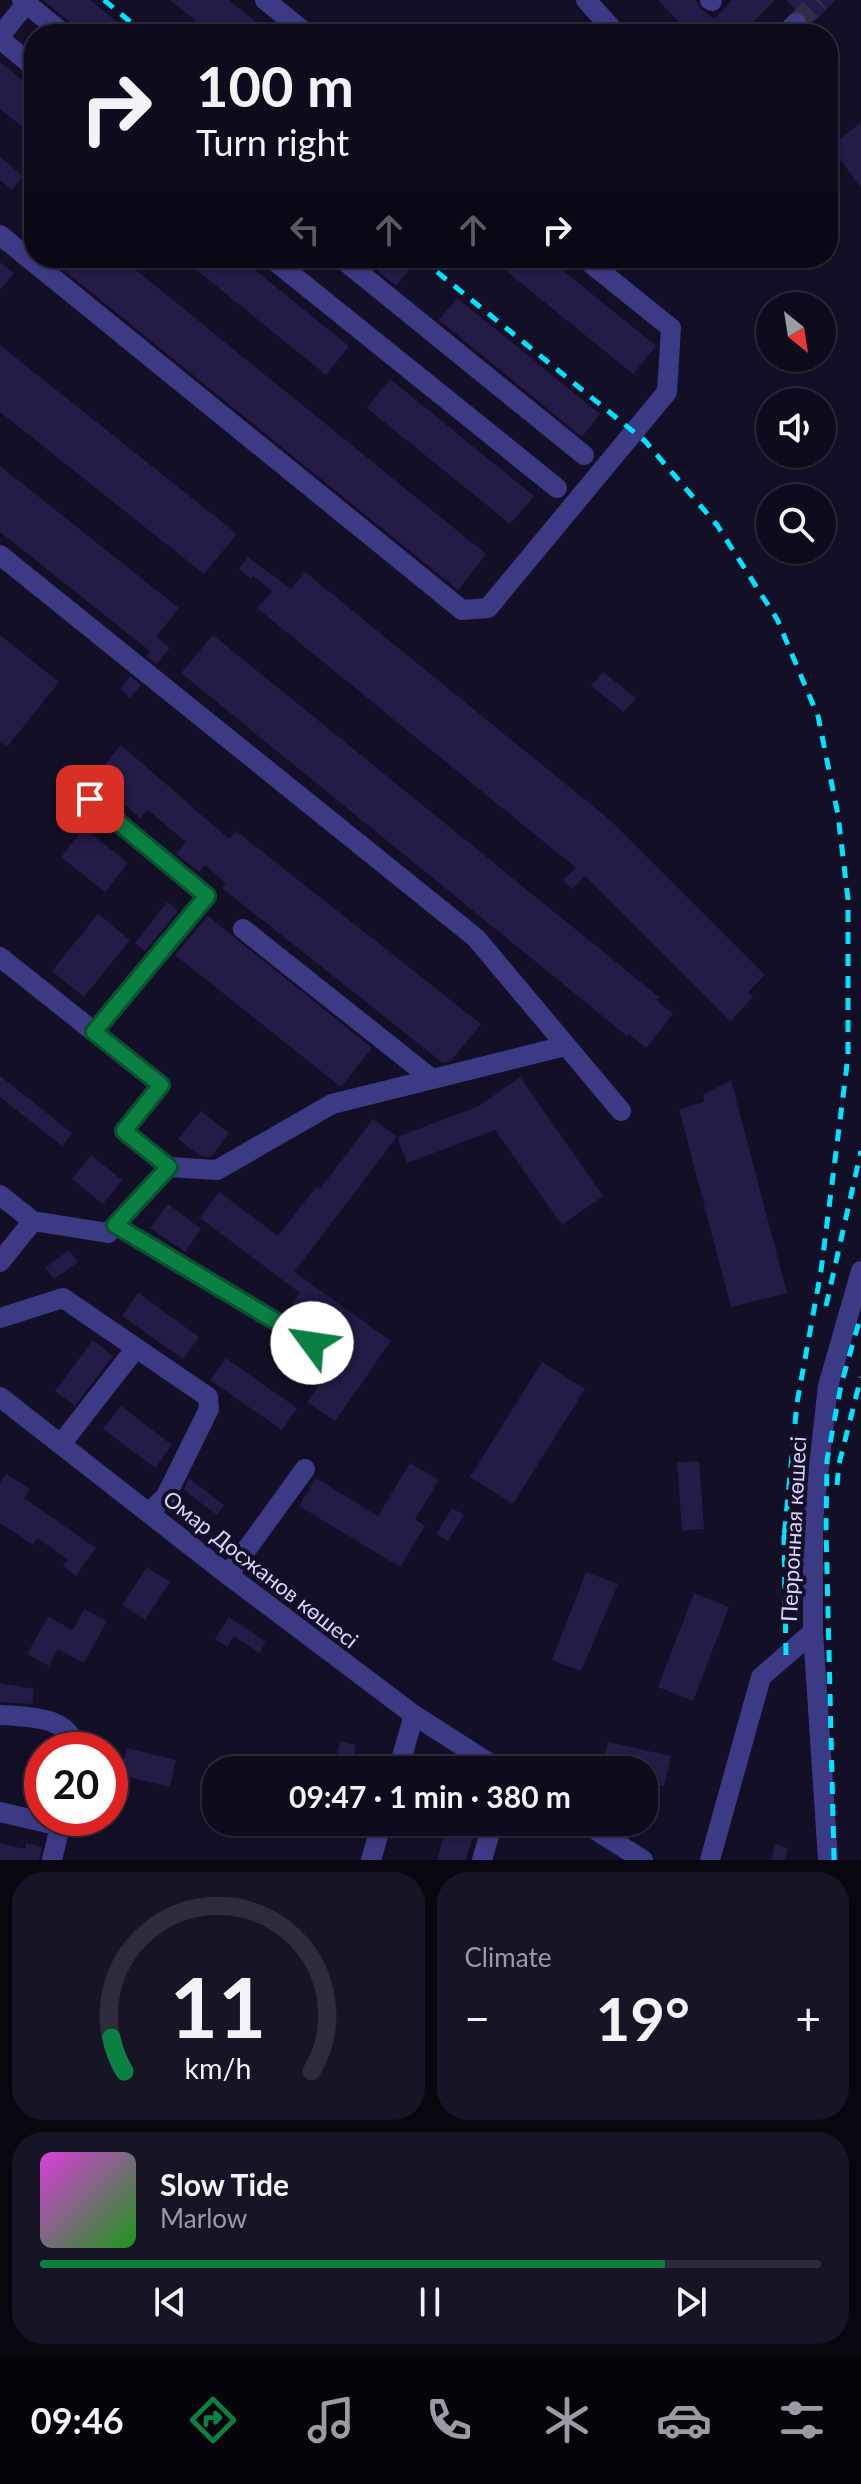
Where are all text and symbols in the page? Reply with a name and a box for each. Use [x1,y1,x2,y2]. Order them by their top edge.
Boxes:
text: 100 m [196,52,354,119]
icon: right [64,56,168,160]
text: Turn right [196,120,349,164]
icon: left [283,208,327,252]
icon: ahead [367,208,411,252]
icon: ahead [451,208,495,252]
icon: right [535,208,579,252]
north arrow [756,292,836,372]
map controls [756,292,836,564]
button: sound [756,388,836,468]
button: search [756,484,836,564]
pin [56,765,124,833]
icon: arrive [68,777,112,821]
position arrow [270,1301,354,1385]
street label: Перронная көшесі [775,1436,811,1622]
street label: Омар Досжанов көшесі [158,1484,364,1654]
speed limit sign: 20 [24,1732,128,1836]
text: 09:47 · 1 min · 380 m [289,1778,571,1814]
text: Climate [465,1941,551,1973]
text: 11 [170,1956,267,2056]
text: 19° [595,1982,690,2054]
text: − [465,1992,490,2044]
text: + [795,1992,821,2044]
text: km/h [185,2051,252,2085]
text: Slow Tide [160,2166,289,2202]
text: Marlow [160,2202,247,2234]
icon: previous [148,2280,192,2324]
icon: pause [408,2280,452,2324]
icon: next [669,2280,713,2324]
icon: directions [185,2392,241,2448]
icon: music [303,2392,359,2448]
icon: phone [421,2392,477,2448]
icon: climate [539,2392,595,2448]
icon: car [656,2392,712,2448]
icon: filters [774,2392,830,2448]
text: 09:46 [31,2398,124,2442]

